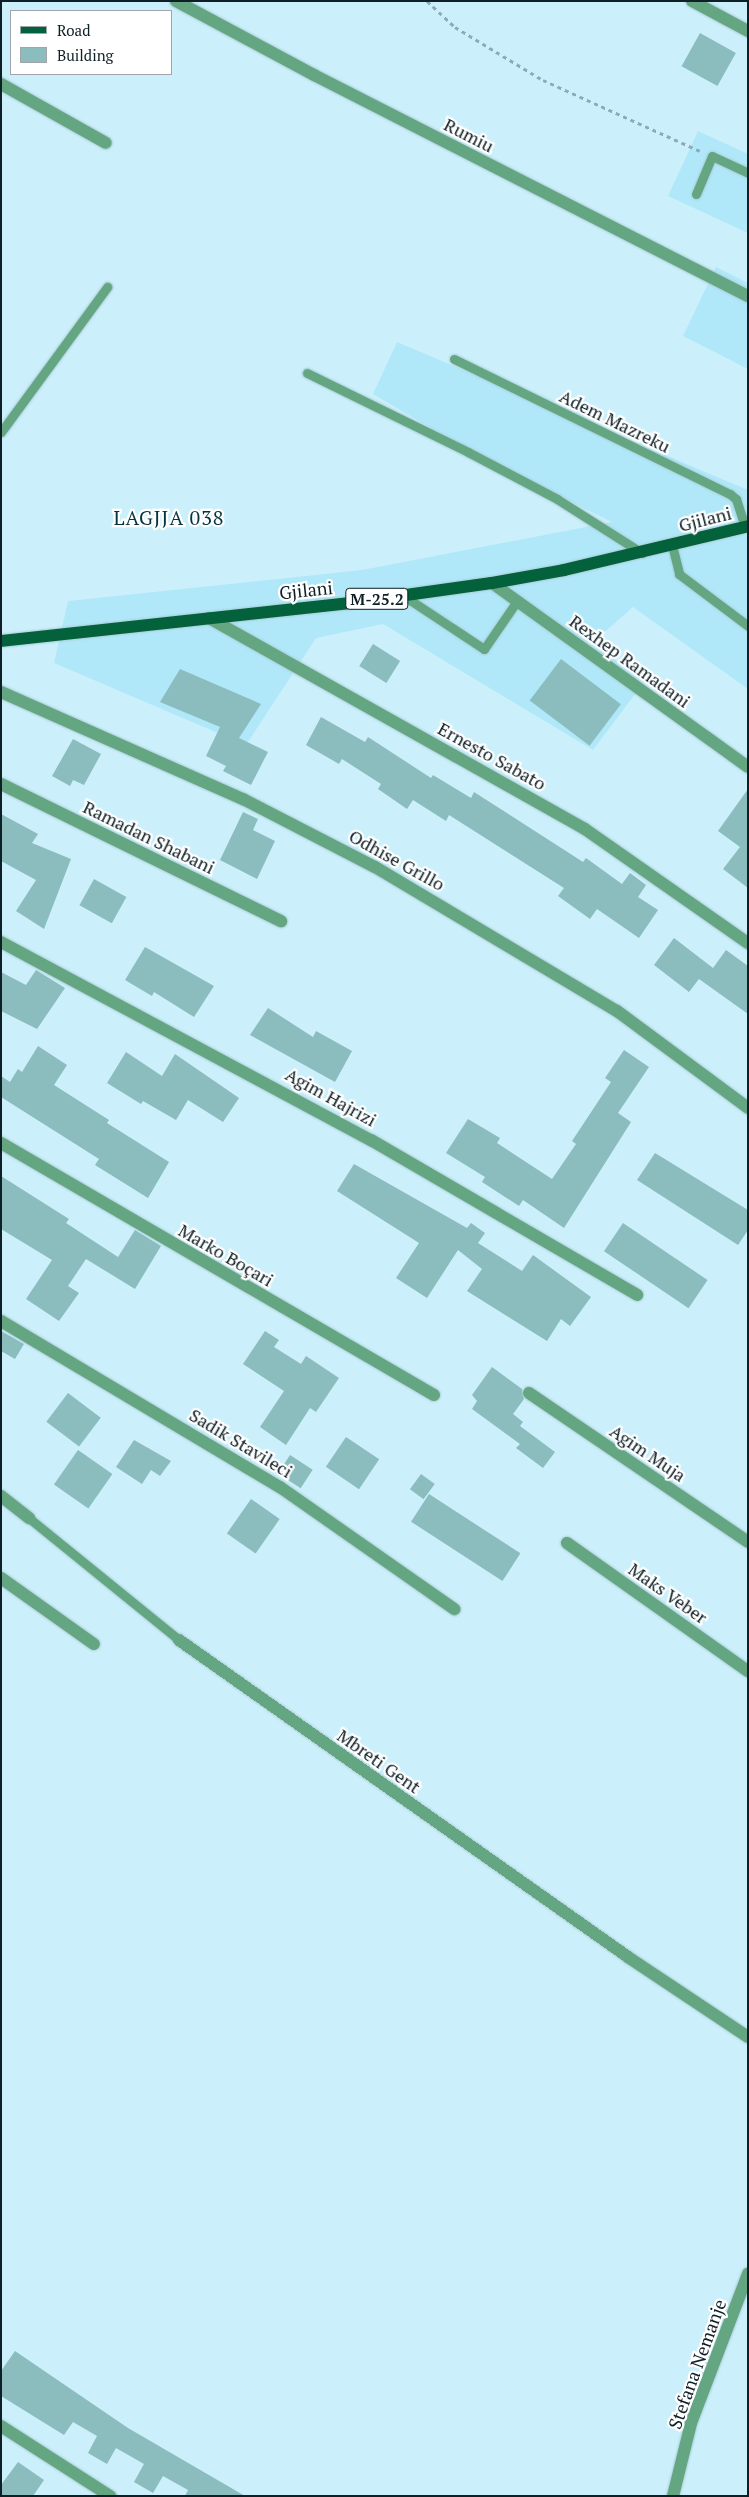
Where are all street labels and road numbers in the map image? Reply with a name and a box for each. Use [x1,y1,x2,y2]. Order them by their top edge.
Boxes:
street label: Rumiu [440,113,498,157]
street label: Adem Mazreku [556,385,674,457]
street label: Gjilani [676,502,734,536]
street label: Gjilani [278,576,334,604]
road number: M-25.2 [344,586,410,612]
street label: Rexhep Ramadani [566,610,694,712]
street label: Ernesto Sabato [434,717,550,795]
street label: Ramadan Shabani [80,796,218,878]
street label: Odhise Grillo [345,825,449,895]
street label: Agim Hajrizi [282,1063,380,1131]
street label: Marko Boçari [175,1219,277,1291]
street label: Sadik Stavileci [186,1404,296,1482]
street label: Agim Muja [606,1420,690,1486]
street label: Maks Veber [624,1558,712,1628]
street label: Mbreti Gent [333,1724,425,1798]
street label: Stefana Nemanje [663,2296,731,2432]

